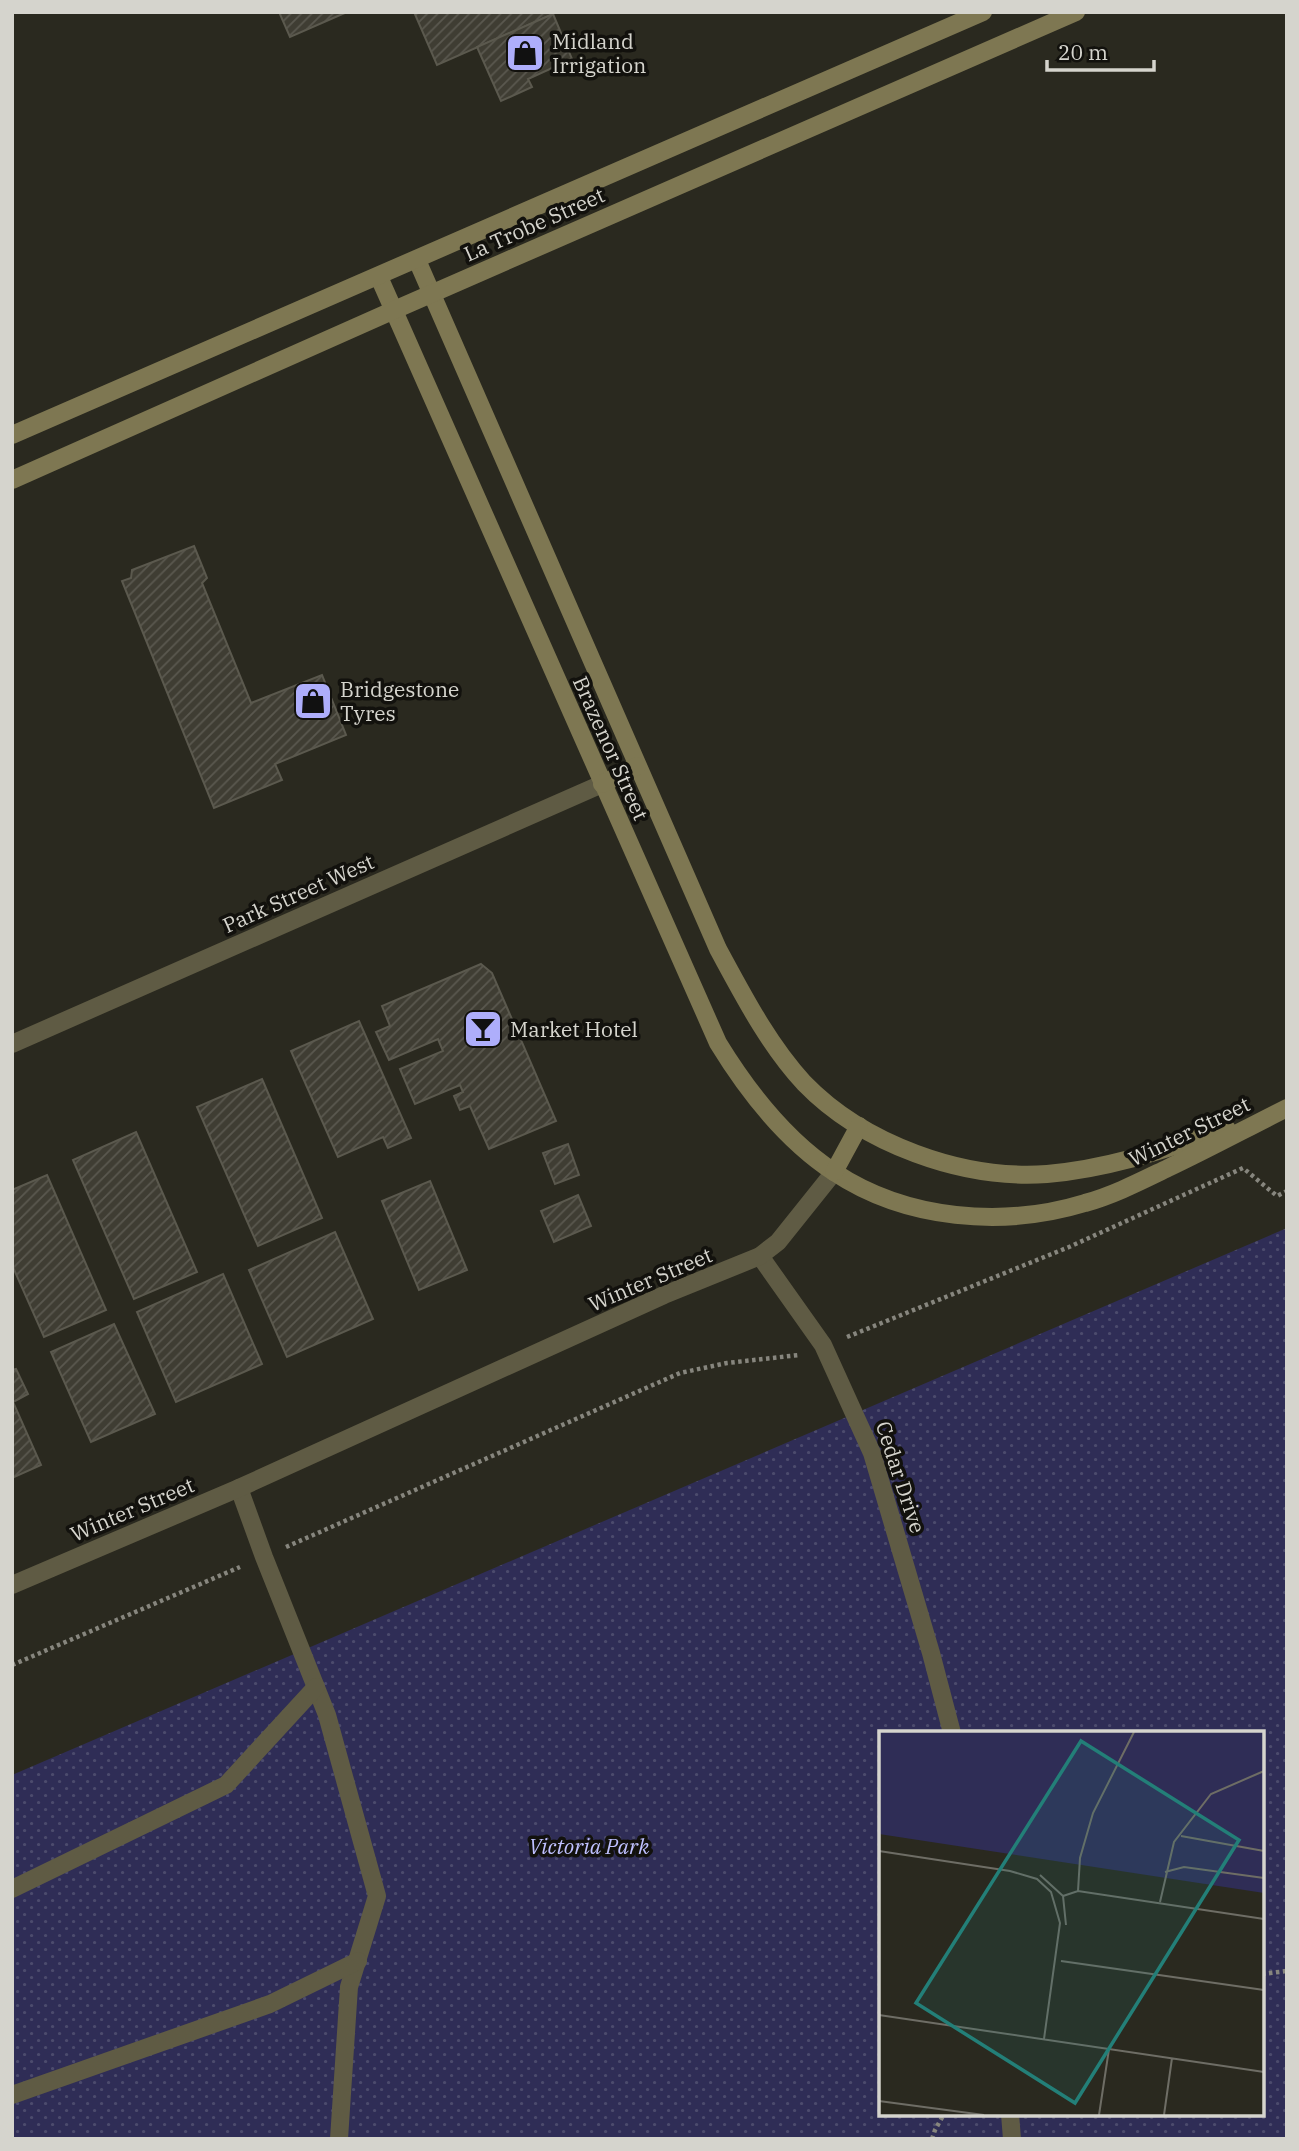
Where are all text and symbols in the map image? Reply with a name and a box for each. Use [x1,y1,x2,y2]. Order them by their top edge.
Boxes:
place label: Midland Irrigation [552,27,646,79]
scale bar [1047,28,1154,72]
shop icon: Midland Irrigation [504,32,546,74]
text: 20 m [1058,38,1108,66]
street label: La Trobe Street [459,180,609,268]
street label: Brazenor Street [567,672,655,824]
place label: Bridgestone Tyres [340,675,459,727]
shop icon: Bridgestone Tyres [292,680,334,722]
street label: Park Street West [218,847,378,939]
bar icon: Market Hotel [462,1008,504,1050]
place label: Market Hotel [510,1015,638,1043]
street label: Winter Street [1124,1090,1254,1172]
street label: Winter Street [584,1240,716,1318]
street label: Cedar Drive [870,1417,932,1537]
street label: Winter Street [66,1470,198,1548]
inset map [879,1731,1264,2116]
park label: Victoria Park [529,1832,650,1860]

